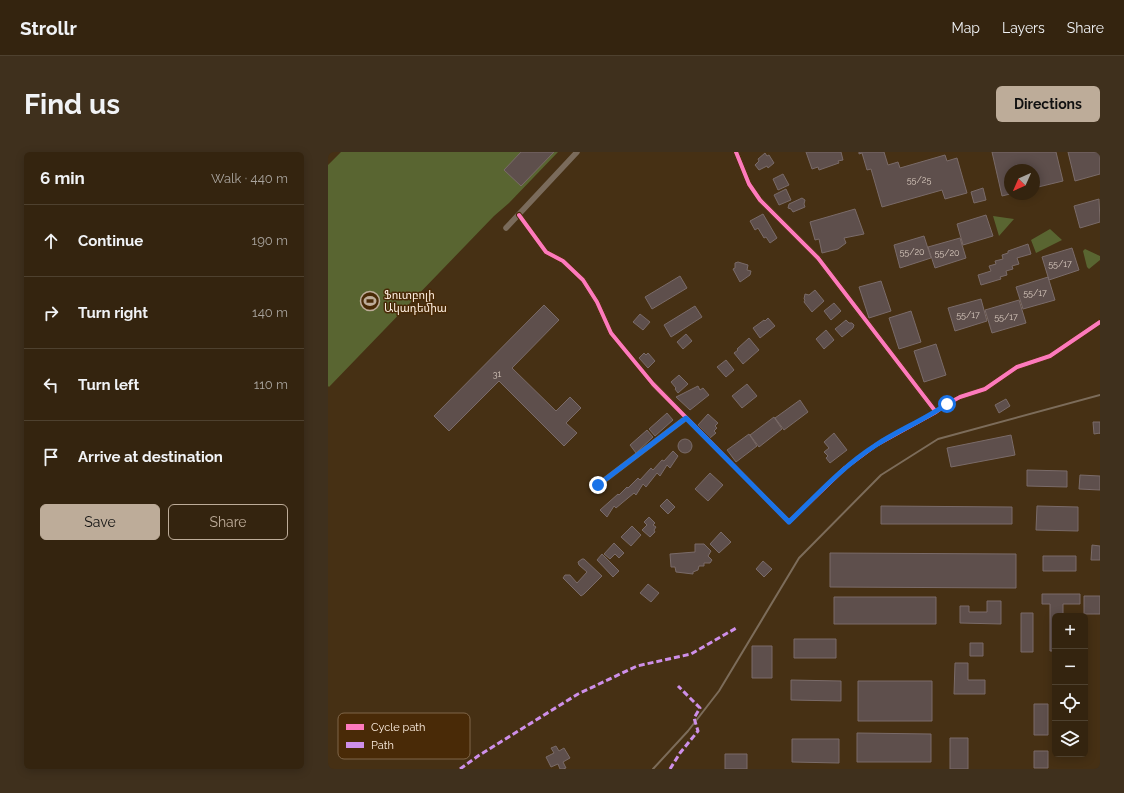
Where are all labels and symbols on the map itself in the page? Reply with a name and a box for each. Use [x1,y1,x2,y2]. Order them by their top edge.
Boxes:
north arrow [1004,164,1040,200]
house number: 55/25 [907,175,931,185]
house number: 55/20 [899,247,925,257]
house number: 55/20 [934,248,960,258]
house number: 55/17 [1048,259,1072,269]
house number: 55/17 [1023,288,1047,298]
place label: Ֆուտբոլի Ակադեմիա [384,289,447,315]
sports icon: Ֆուտբոլի Ակադեմիա [359,290,381,312]
house number: 55/17 [956,310,980,320]
house number: 55/17 [994,312,1018,322]
house number: 31 [493,369,501,379]
route start [938,395,956,413]
route end [589,476,607,494]
legend [338,713,470,759]
text: Cycle path [371,721,425,734]
text: Path [371,739,394,752]

